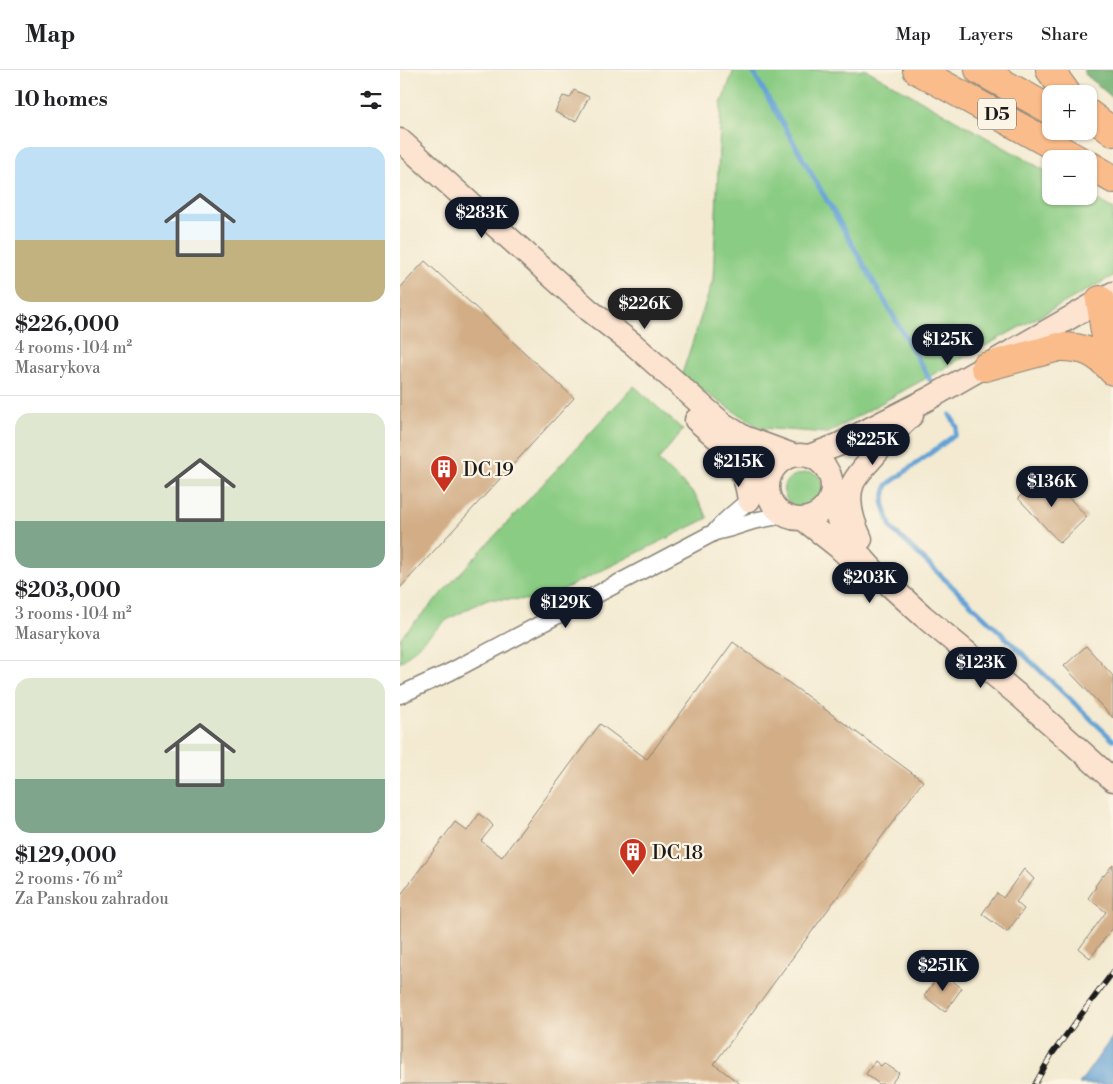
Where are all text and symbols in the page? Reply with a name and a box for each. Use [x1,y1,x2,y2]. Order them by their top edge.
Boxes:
text: Map [25,20,75,50]
text: Map [896,23,931,46]
text: Layers [959,23,1013,46]
text: Share [1041,23,1088,46]
map controls [1042,85,1097,205]
button: + [1042,85,1097,140]
icon: filters [357,86,385,114]
text: 10 homes [15,87,108,113]
road number: D5 [978,99,1016,130]
button: − [1042,150,1097,205]
icon: home [155,180,245,270]
pin: $283K [447,196,517,239]
text: $283K [456,203,508,223]
pin: $226K [610,288,680,330]
text: $226K [619,294,671,314]
text: $226,000 [15,312,119,338]
pin: $125K [913,324,983,366]
text: $125K [923,330,973,350]
text: 4 rooms · 104 m² [15,338,132,358]
text: Masarykova [15,358,100,378]
pin: $225K [838,424,908,466]
text: $225K [847,430,899,450]
icon: home [155,445,245,535]
pin: $215K [704,446,774,488]
text: $215K [714,452,764,472]
building icon: DC 19 [429,454,459,493]
place label: DC 19 [463,458,514,482]
pin: $136K [1017,466,1087,508]
text: $136K [1027,472,1077,492]
pin: $203K [835,562,905,604]
text: $203K [843,568,897,588]
text: $203,000 [15,578,121,604]
pin: $129K [531,586,601,629]
text: $129K [541,593,591,613]
text: 3 rooms · 104 m² [15,604,132,624]
text: Masarykova [15,624,100,644]
pin: $123K [946,646,1016,689]
text: $123K [956,653,1006,673]
icon: home [155,710,245,800]
building icon: DC 18 [618,837,648,876]
place label: DC 18 [652,841,703,865]
text: $129,000 [15,843,117,869]
text: 2 rooms · 76 m² [15,869,123,889]
text: Za Panskou zahradou [15,889,169,909]
pin: $251K [908,950,978,992]
text: $251K [918,956,968,976]

